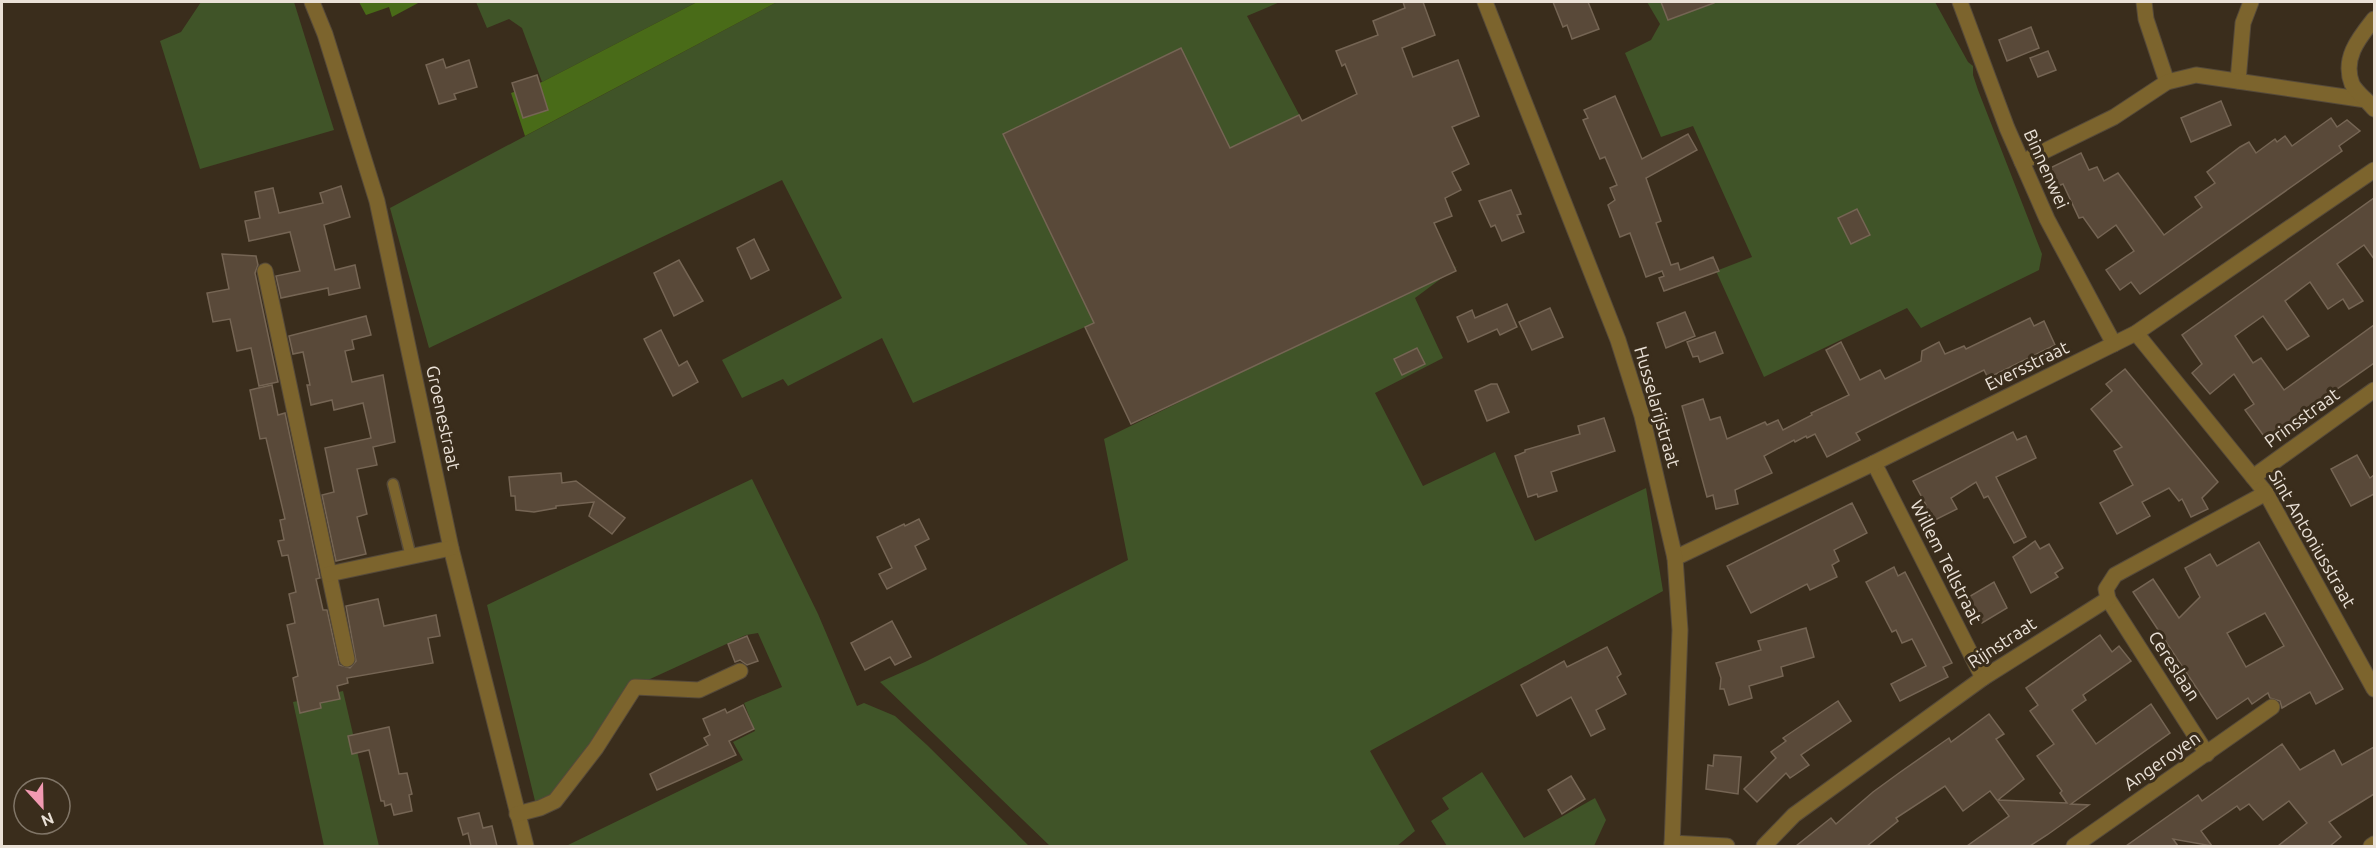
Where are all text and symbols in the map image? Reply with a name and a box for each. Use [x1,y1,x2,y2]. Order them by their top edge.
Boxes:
street label: Binnenwei [2021,126,2073,211]
street label: Eversstraat [1982,336,2072,394]
street label: Husselarijstraat [1631,344,1685,470]
street label: Groenestraat [423,364,465,472]
street label: Prinsstraat [2260,383,2343,451]
street label: Sint Antoniusstraat [2265,466,2360,611]
street label: Willem Tellstraat [1907,496,1987,627]
street label: Rijnstraat [1963,613,2039,672]
street label: Cereslaan [2145,627,2205,704]
street label: Angeroyen [2119,727,2203,794]
north arrow [12,776,72,836]
text: N [39,809,57,830]

